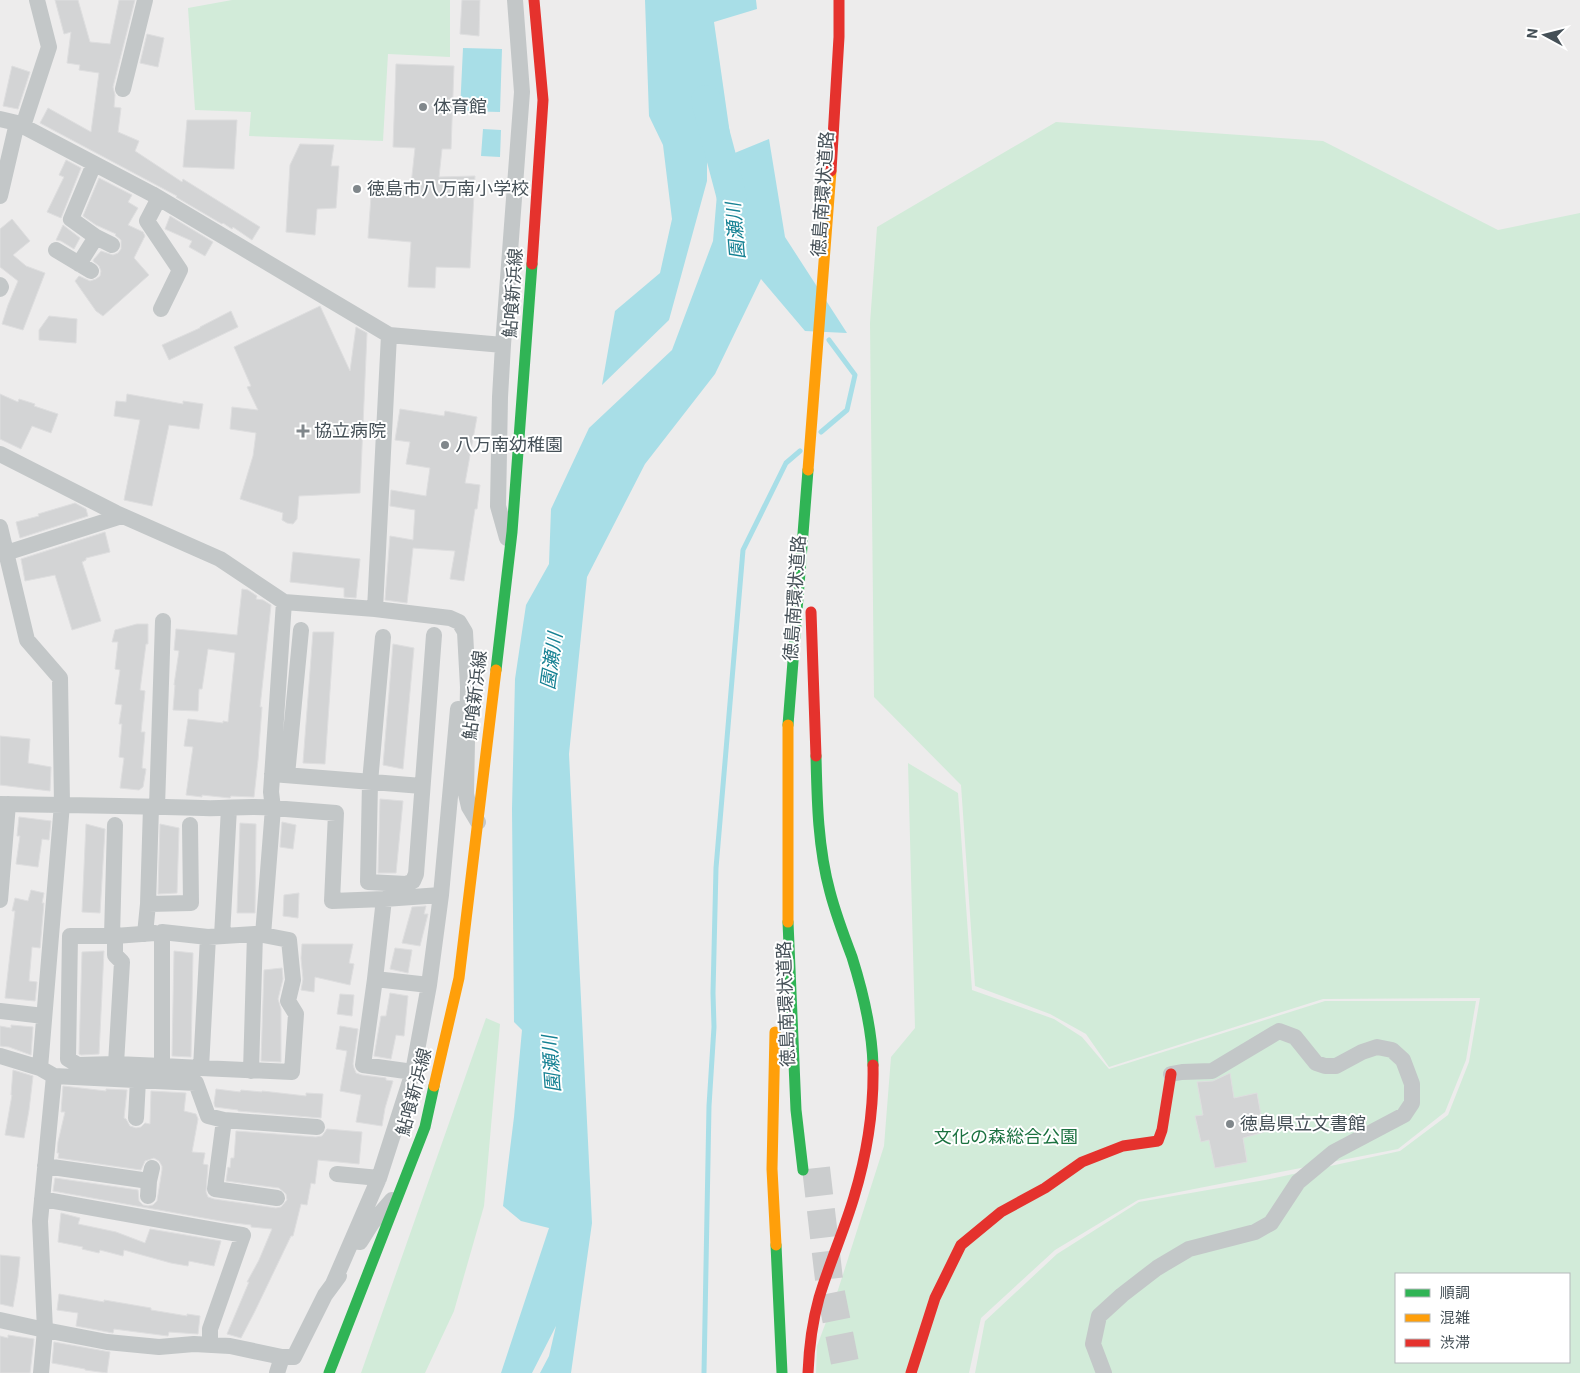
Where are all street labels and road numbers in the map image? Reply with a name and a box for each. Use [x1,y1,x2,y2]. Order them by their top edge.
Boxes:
street label: 徳島南環状道路 [808,130,837,258]
street label: 鮎喰新浜線 [499,247,526,339]
street label: 徳島南環状道路 [780,534,809,662]
street label: 鮎喰新浜線 [459,649,490,741]
street label: 徳島南環状道路 [773,941,798,1067]
street label: 鮎喰新浜線 [392,1046,435,1138]

